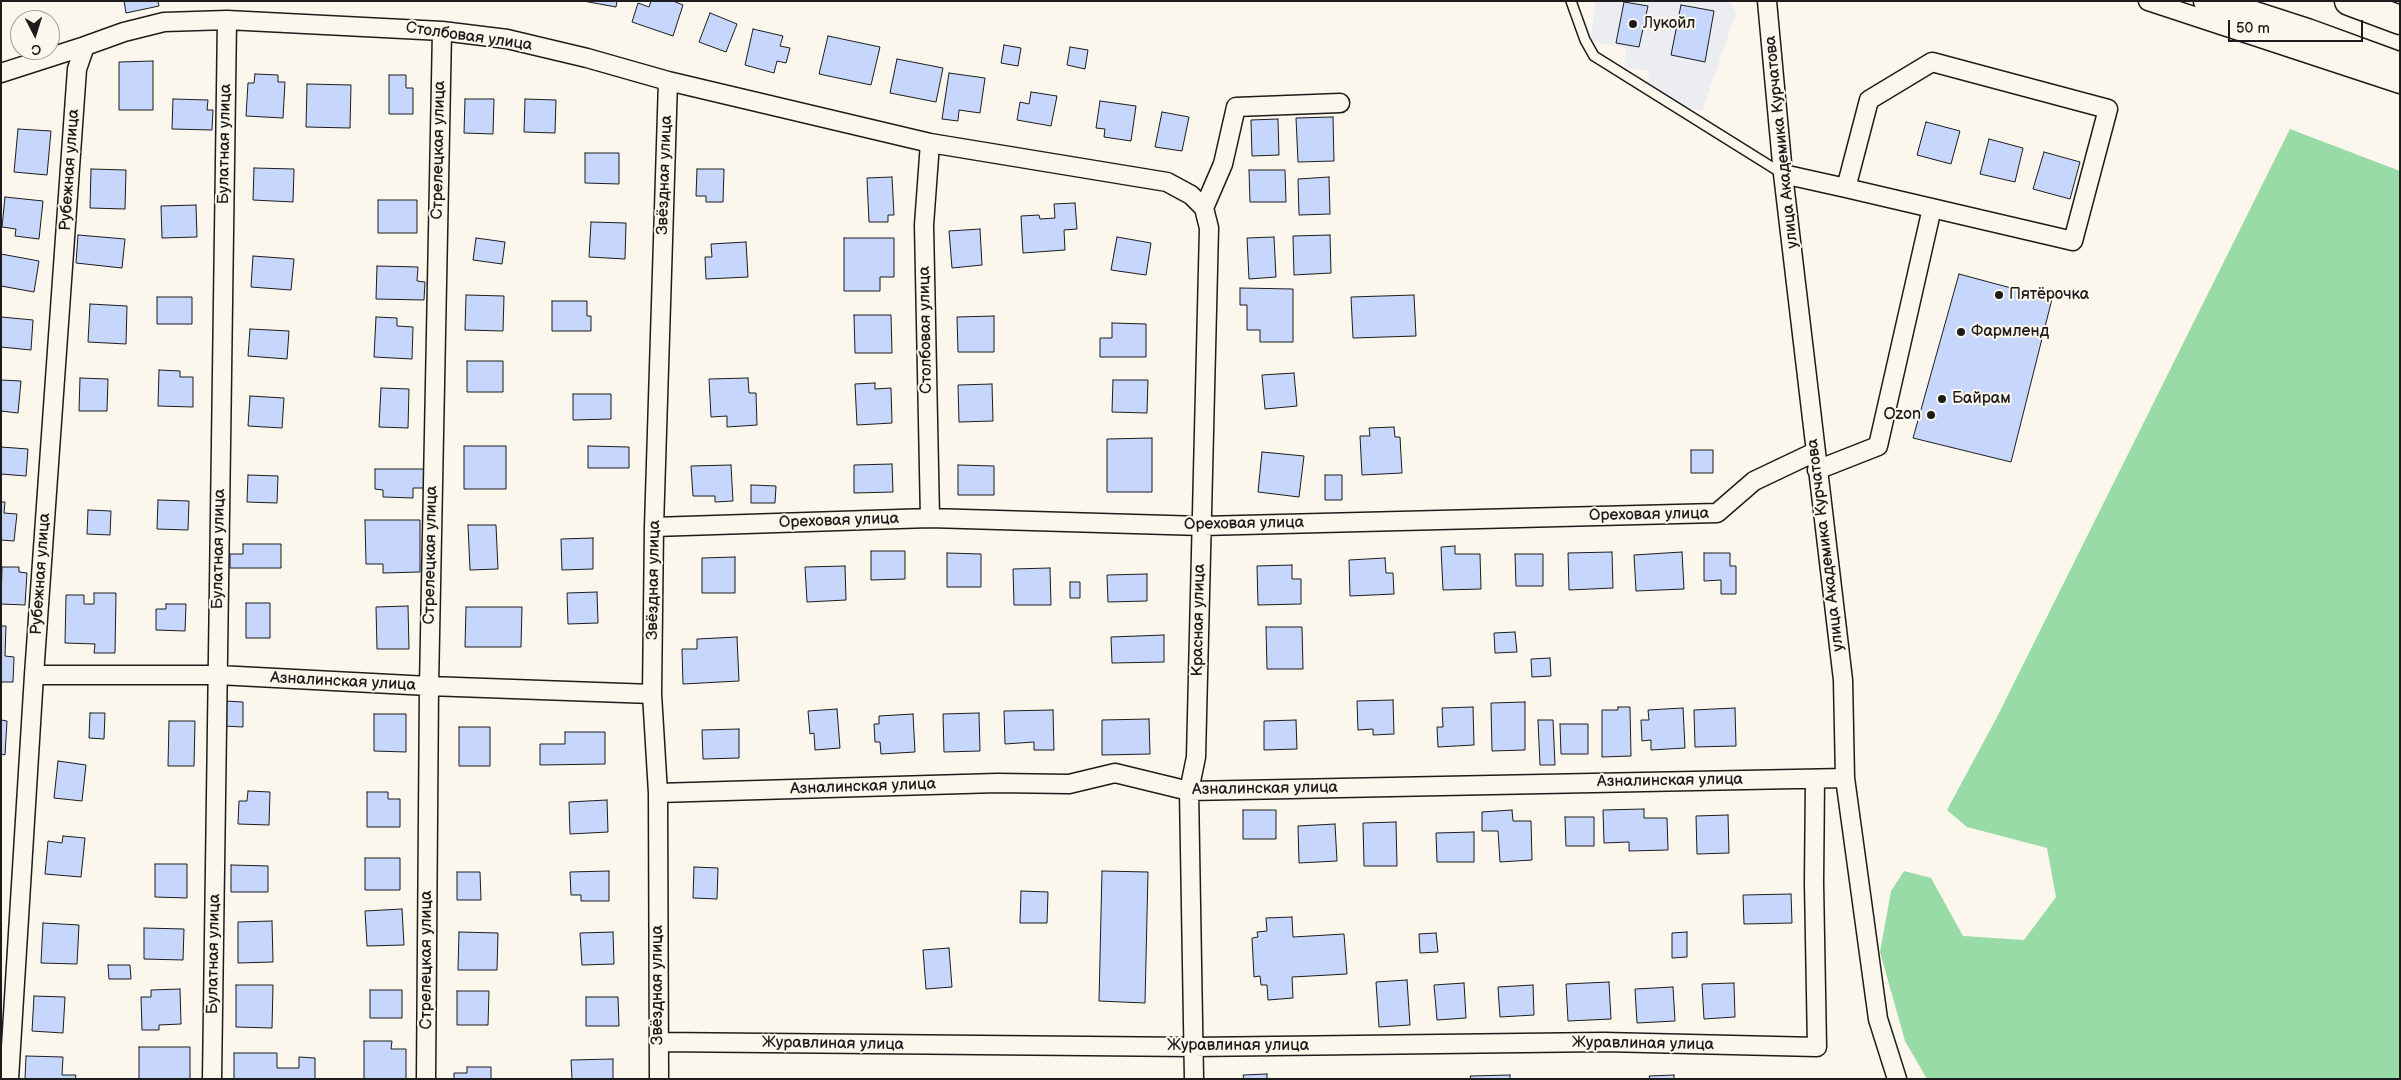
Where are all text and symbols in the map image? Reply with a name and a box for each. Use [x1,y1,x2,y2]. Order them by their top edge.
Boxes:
north arrow [10,10,60,60]
scale bar [2231,10,2366,42]
place label: Лукойл [1643,14,1695,34]
marker: Лукойл [1627,18,1639,30]
street label: Столбовая улица [404,19,534,55]
text: 50 m [2236,19,2270,38]
street label: улица Академика Курчатова [1761,35,1803,249]
text: С [31,41,42,58]
street label: Стрелецкая улица [428,80,450,220]
street label: Булатная улица [214,84,236,204]
street label: Рубежная улица [56,108,84,232]
street label: Звёздная улица [653,115,677,235]
street label: Столбовая улица [915,266,937,394]
place label: Пятёрочка [2009,285,2089,305]
marker: Пятёрочка [1993,289,2005,301]
place label: Фармленд [1971,322,2049,342]
marker: Фармленд [1955,326,1967,338]
place label: Байрам [1952,389,2011,409]
marker: Байрам [1936,393,1948,405]
place label: Ozon [1883,405,1921,425]
marker: Ozon [1925,409,1937,421]
street label: улица Академика Курчатова [1803,438,1849,652]
street label: Стрелецкая улица [420,485,442,625]
street label: Булатная улица [208,489,230,609]
street label: Ореховая улица [1589,504,1709,526]
street label: Ореховая улица [779,509,899,533]
street label: Рубежная улица [27,512,55,636]
street label: Ореховая улица [1184,513,1304,535]
street label: Звёздная улица [643,520,665,640]
street label: Красная улица [1188,564,1210,676]
street label: Азналинская улица [270,669,416,695]
street label: Азналинская улица [1597,770,1743,792]
street label: Азналинская улица [790,775,936,799]
street label: Азналинская улица [1192,778,1338,800]
street label: Стрелецкая улица [417,891,437,1029]
street label: Булатная улица [203,894,225,1014]
street label: Звёздная улица [648,925,668,1045]
street label: Журавлиная улица [762,1033,904,1055]
street label: Журавлиная улица [1572,1033,1714,1055]
street label: Журавлиная улица [1167,1036,1309,1056]

